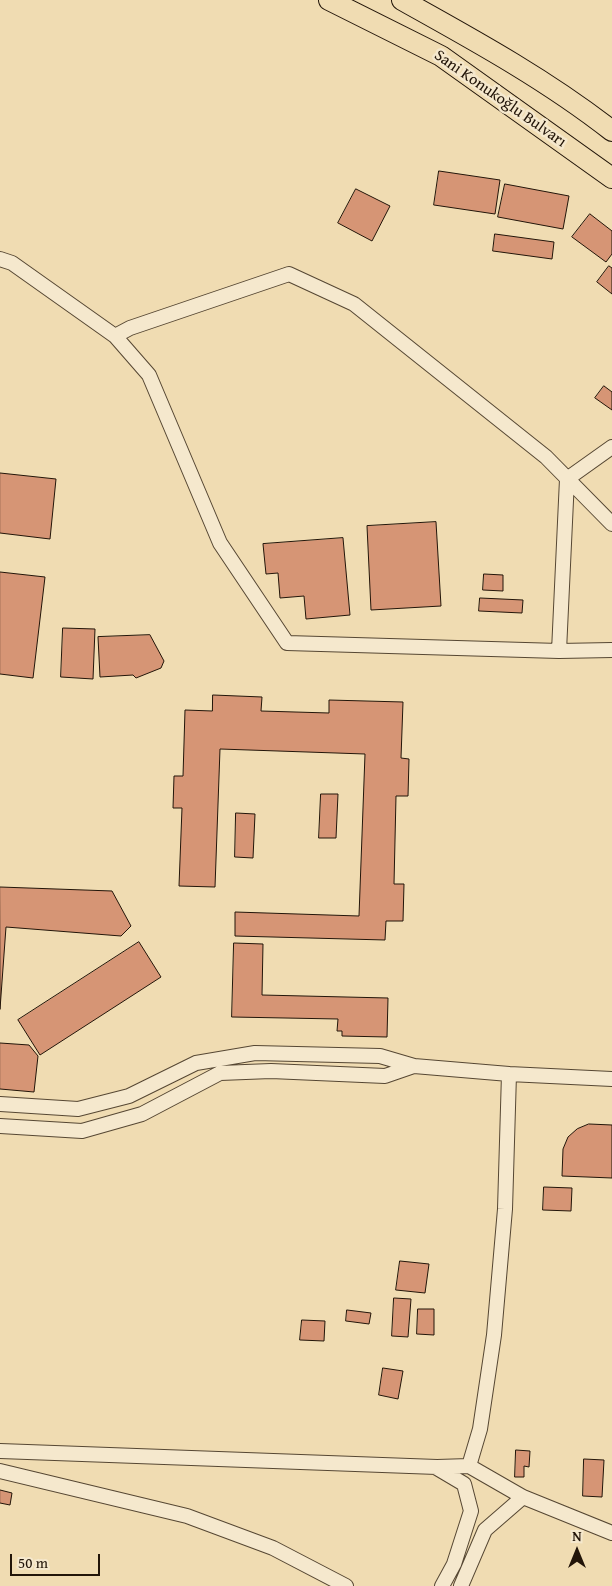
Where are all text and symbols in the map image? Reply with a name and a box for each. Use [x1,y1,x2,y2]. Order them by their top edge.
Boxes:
street label: Sani Konukoğlu Bulvarı [430,46,570,152]
north arrow [552,1526,602,1576]
text: N [572,1526,582,1546]
scale bar [12,1544,102,1576]
text: 50 m [18,1552,48,1573]

